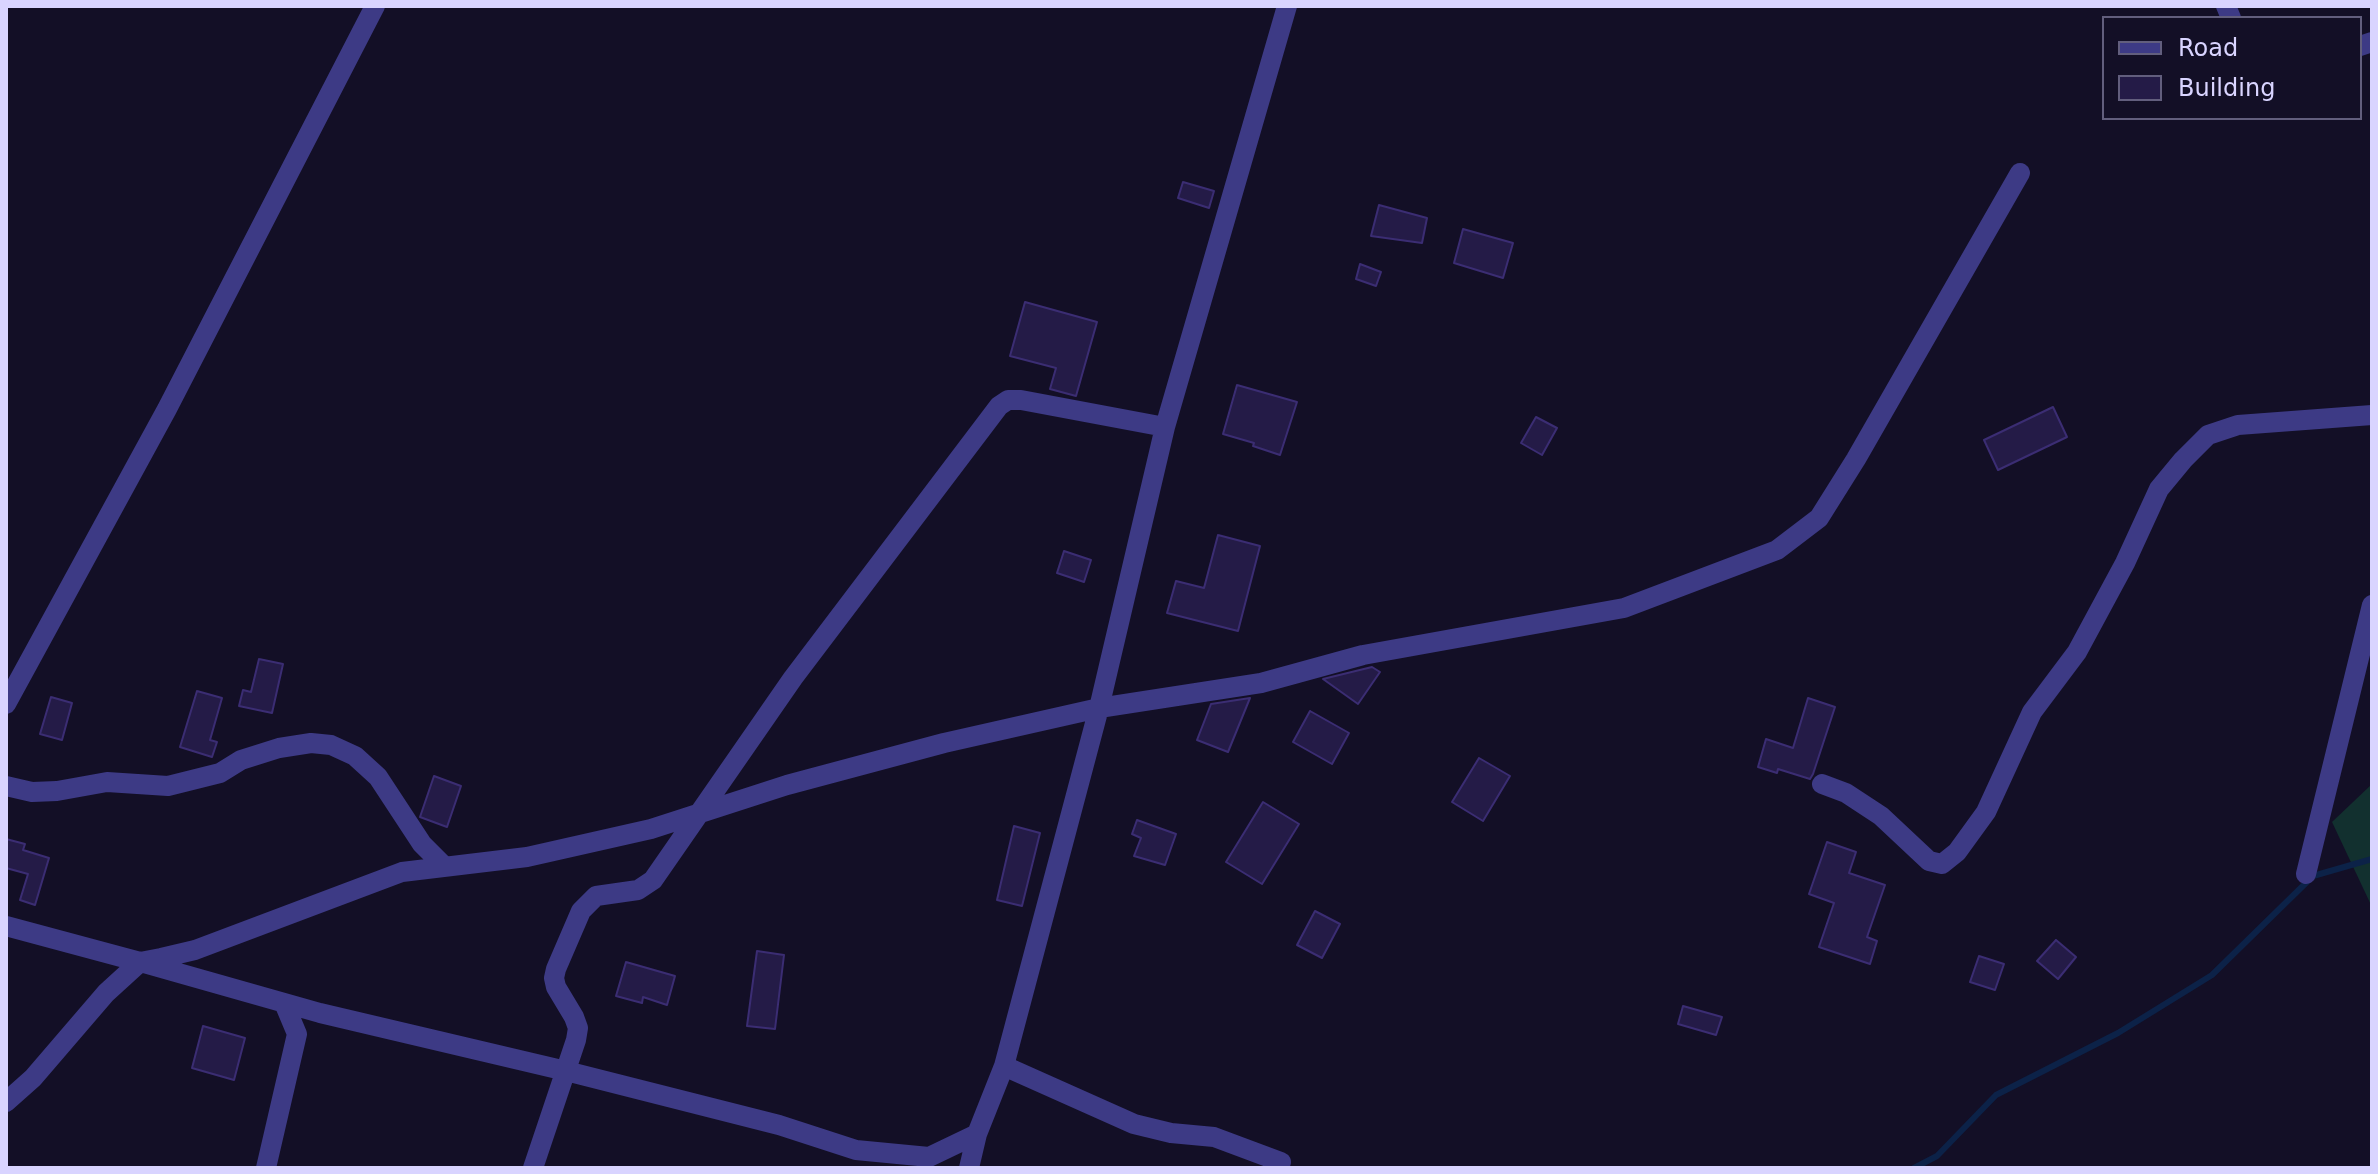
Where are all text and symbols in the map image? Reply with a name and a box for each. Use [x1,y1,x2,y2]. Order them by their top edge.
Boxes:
legend [2102,16,2362,120]
text: Road [2178,34,2238,62]
text: Building [2178,74,2275,102]

